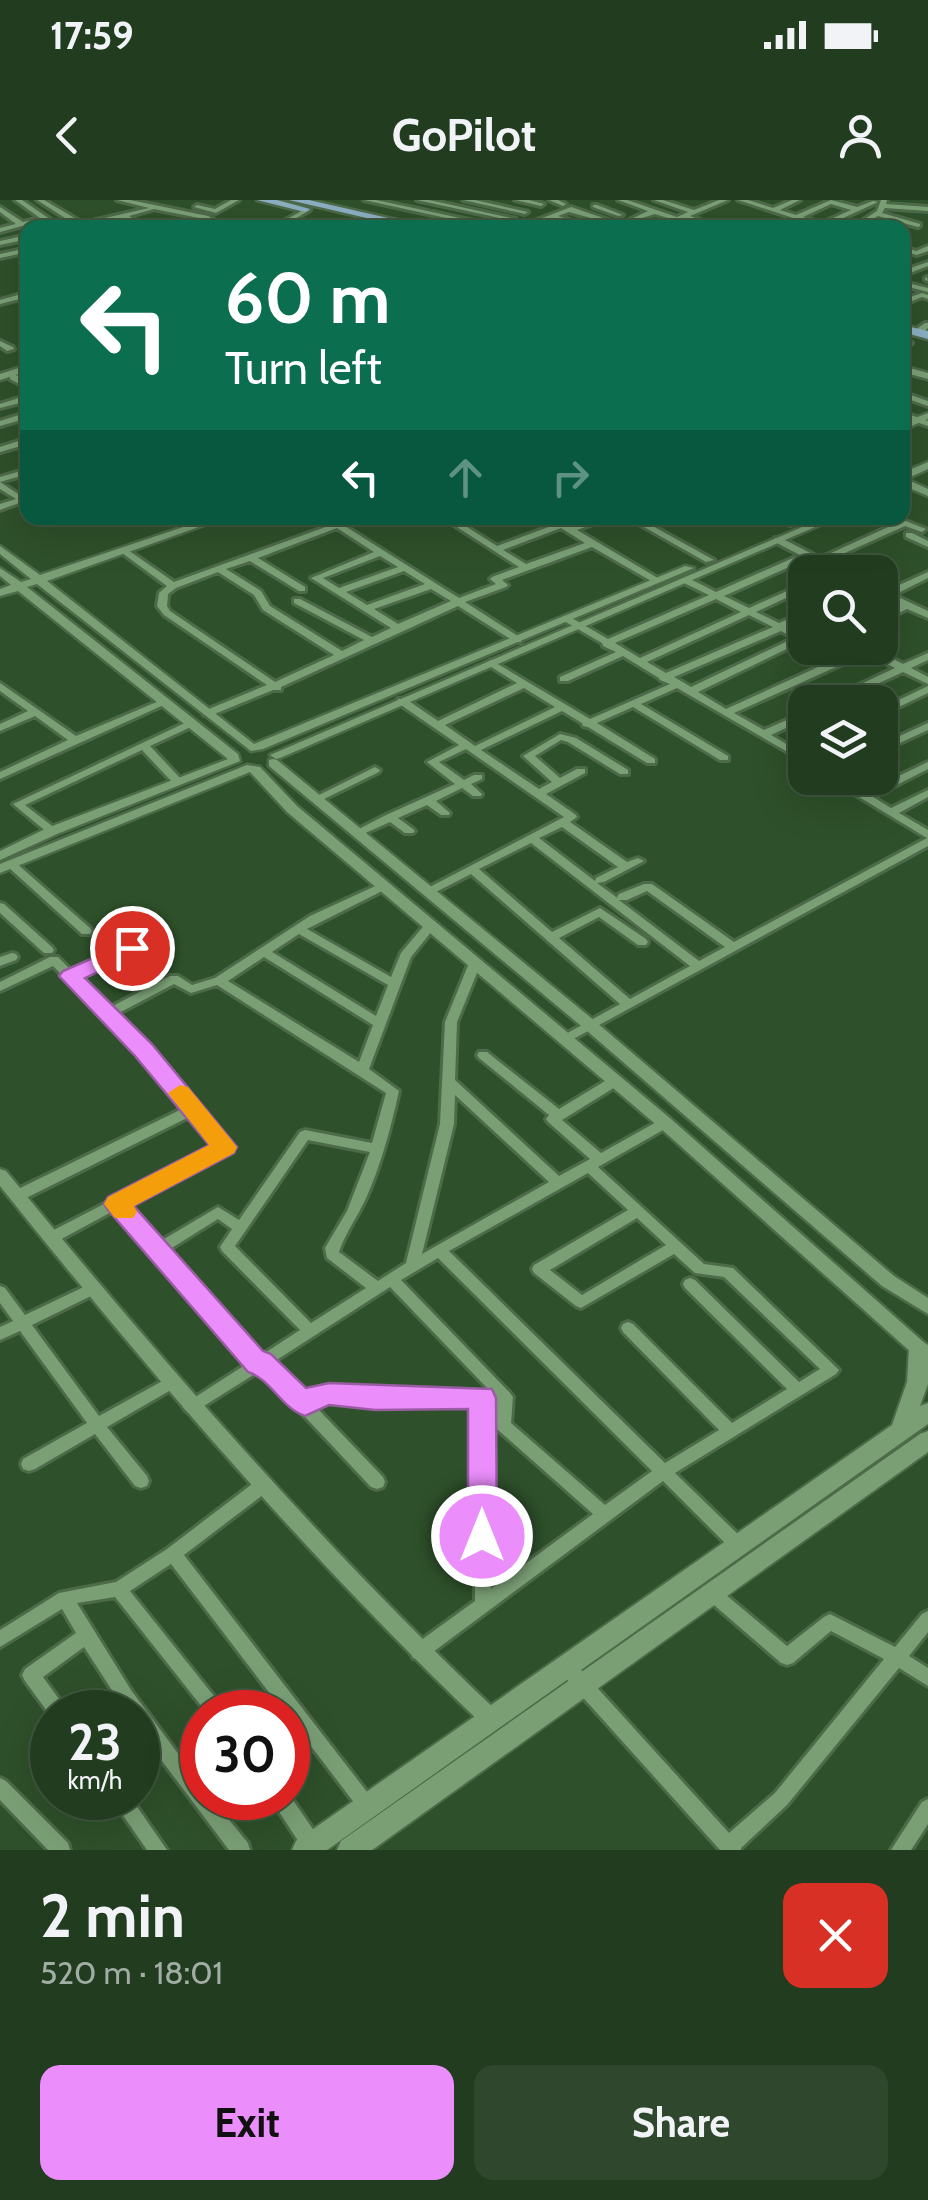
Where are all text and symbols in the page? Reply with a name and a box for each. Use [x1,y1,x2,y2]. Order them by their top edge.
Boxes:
text: 17:59 [50,12,134,59]
icon: back [40,108,95,163]
text: GoPilot [392,108,536,162]
icon: person [833,108,888,163]
text: 60 m [225,255,390,341]
icon: left [60,260,190,390]
text: Turn left [225,341,382,395]
icon: left [333,450,388,505]
icon: ahead [438,450,493,505]
icon: right [543,450,598,505]
map controls [788,555,898,795]
button: search [788,555,898,665]
button: layers [788,685,898,795]
pin [90,906,175,991]
icon: arrive [105,921,160,976]
position arrow [430,1484,534,1588]
speed limit sign: 30 [180,1690,310,1820]
text: 23 [68,1712,122,1773]
text: km/h [68,1765,122,1795]
text: 2 min [40,1879,185,1952]
button: close [783,1883,888,1988]
text: 520 m · 18:01 [40,1953,223,1992]
button: Exit [40,2065,454,2180]
button: Share [474,2065,888,2180]

